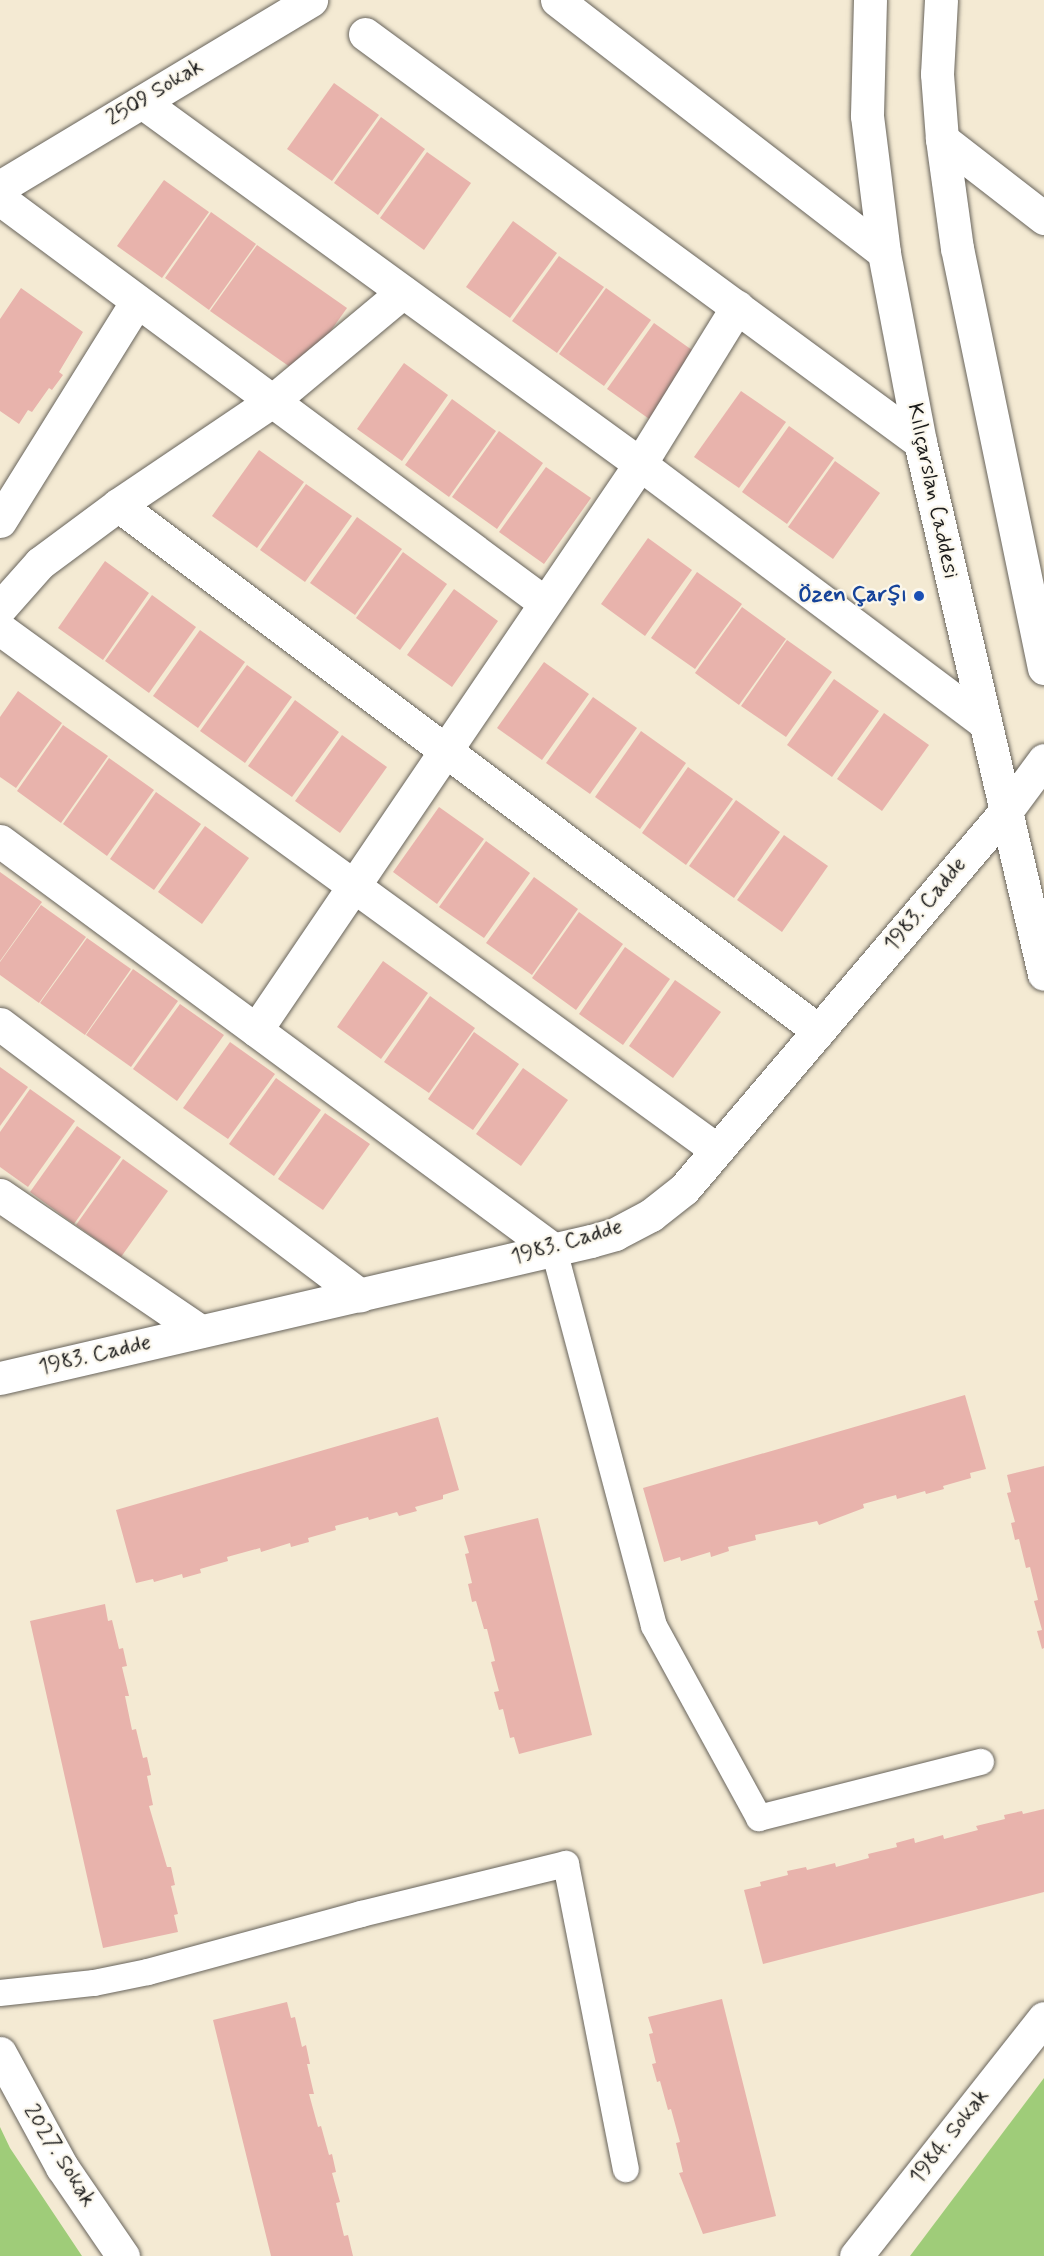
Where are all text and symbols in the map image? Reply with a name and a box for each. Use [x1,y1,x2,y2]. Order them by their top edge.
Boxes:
street label: 2509 Sokak [102,54,208,132]
street label: Kılıçarslan Caddesi [900,400,964,582]
place label: Özen Çarşı [798,583,907,609]
marker: Özen Çarşı [912,589,926,603]
street label: 1983. Cadde [879,853,973,957]
street label: 1983. Cadde [508,1215,626,1271]
street label: 1983. Cadde [36,1330,154,1382]
street label: 1984. Sokak [905,2084,995,2190]
street label: 2027. Sokak [17,2100,101,2212]

